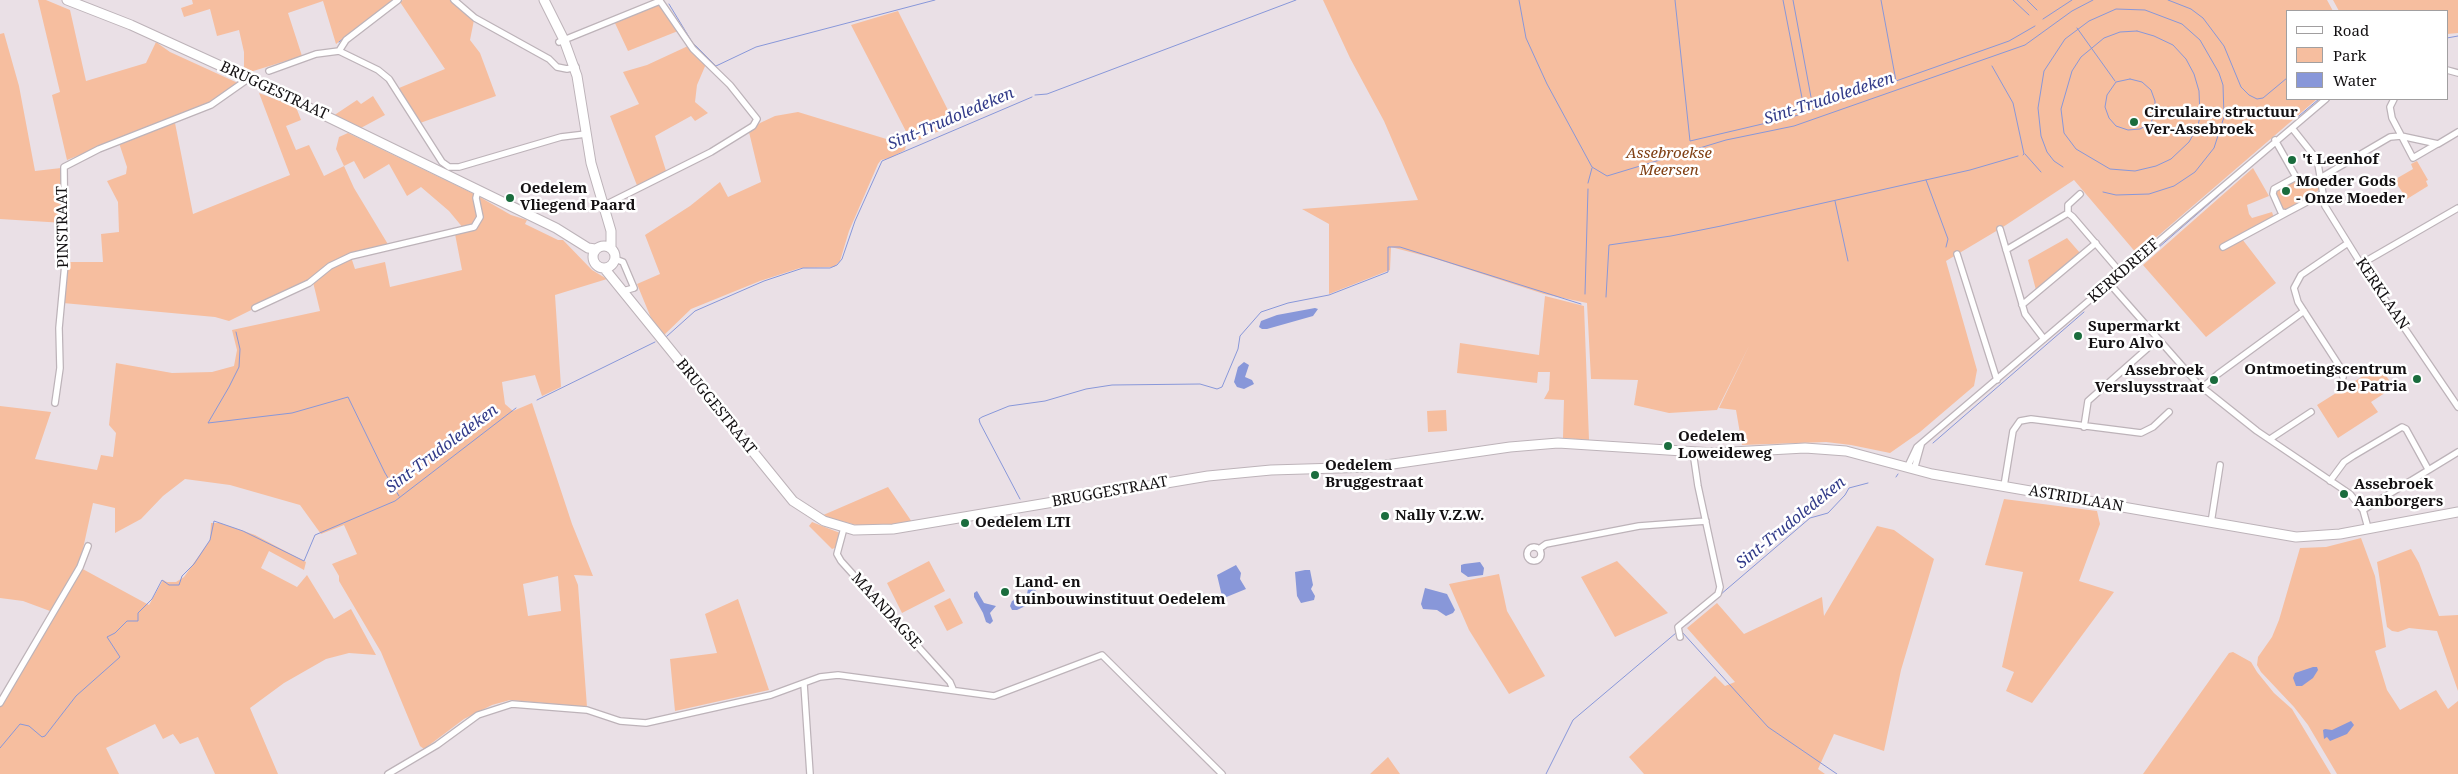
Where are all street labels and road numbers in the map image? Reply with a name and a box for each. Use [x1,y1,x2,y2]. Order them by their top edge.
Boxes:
street label: BRUGGESTRAAT [217,58,331,124]
street label: PINSTRAAT [53,186,73,268]
street label: KERKDREEF [2085,235,2163,307]
street label: KERKLAAN [2352,255,2412,333]
street label: BRUGGESTRAAT [672,356,760,458]
street label: BRUGGESTRAAT [1051,473,1169,511]
street label: ASTRIDLAAN [2027,482,2125,516]
street label: MAANDAGSE [847,569,925,653]

